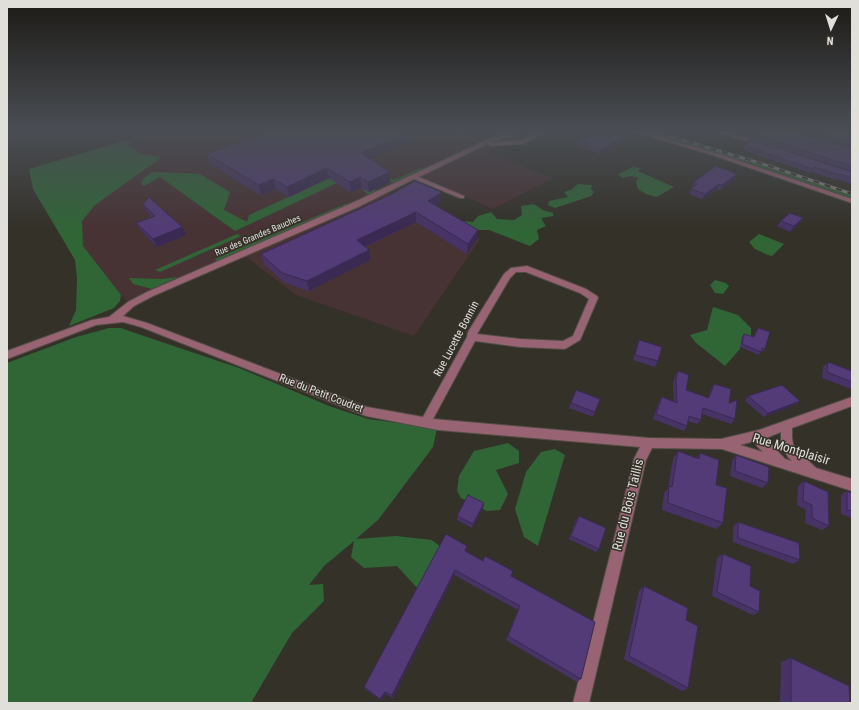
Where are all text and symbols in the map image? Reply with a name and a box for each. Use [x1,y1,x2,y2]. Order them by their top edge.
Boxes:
north arrow [811,8,851,48]
text: N [826,34,834,47]
street label: Rue des Grandes Bauches [214,213,302,259]
street label: Rue Lucette Bonnin [432,299,482,379]
street label: Rue du Petit Coudret [277,372,365,416]
street label: Rue Montplaisir [750,431,832,469]
street label: Rue du Bois Taillis [610,458,648,552]

